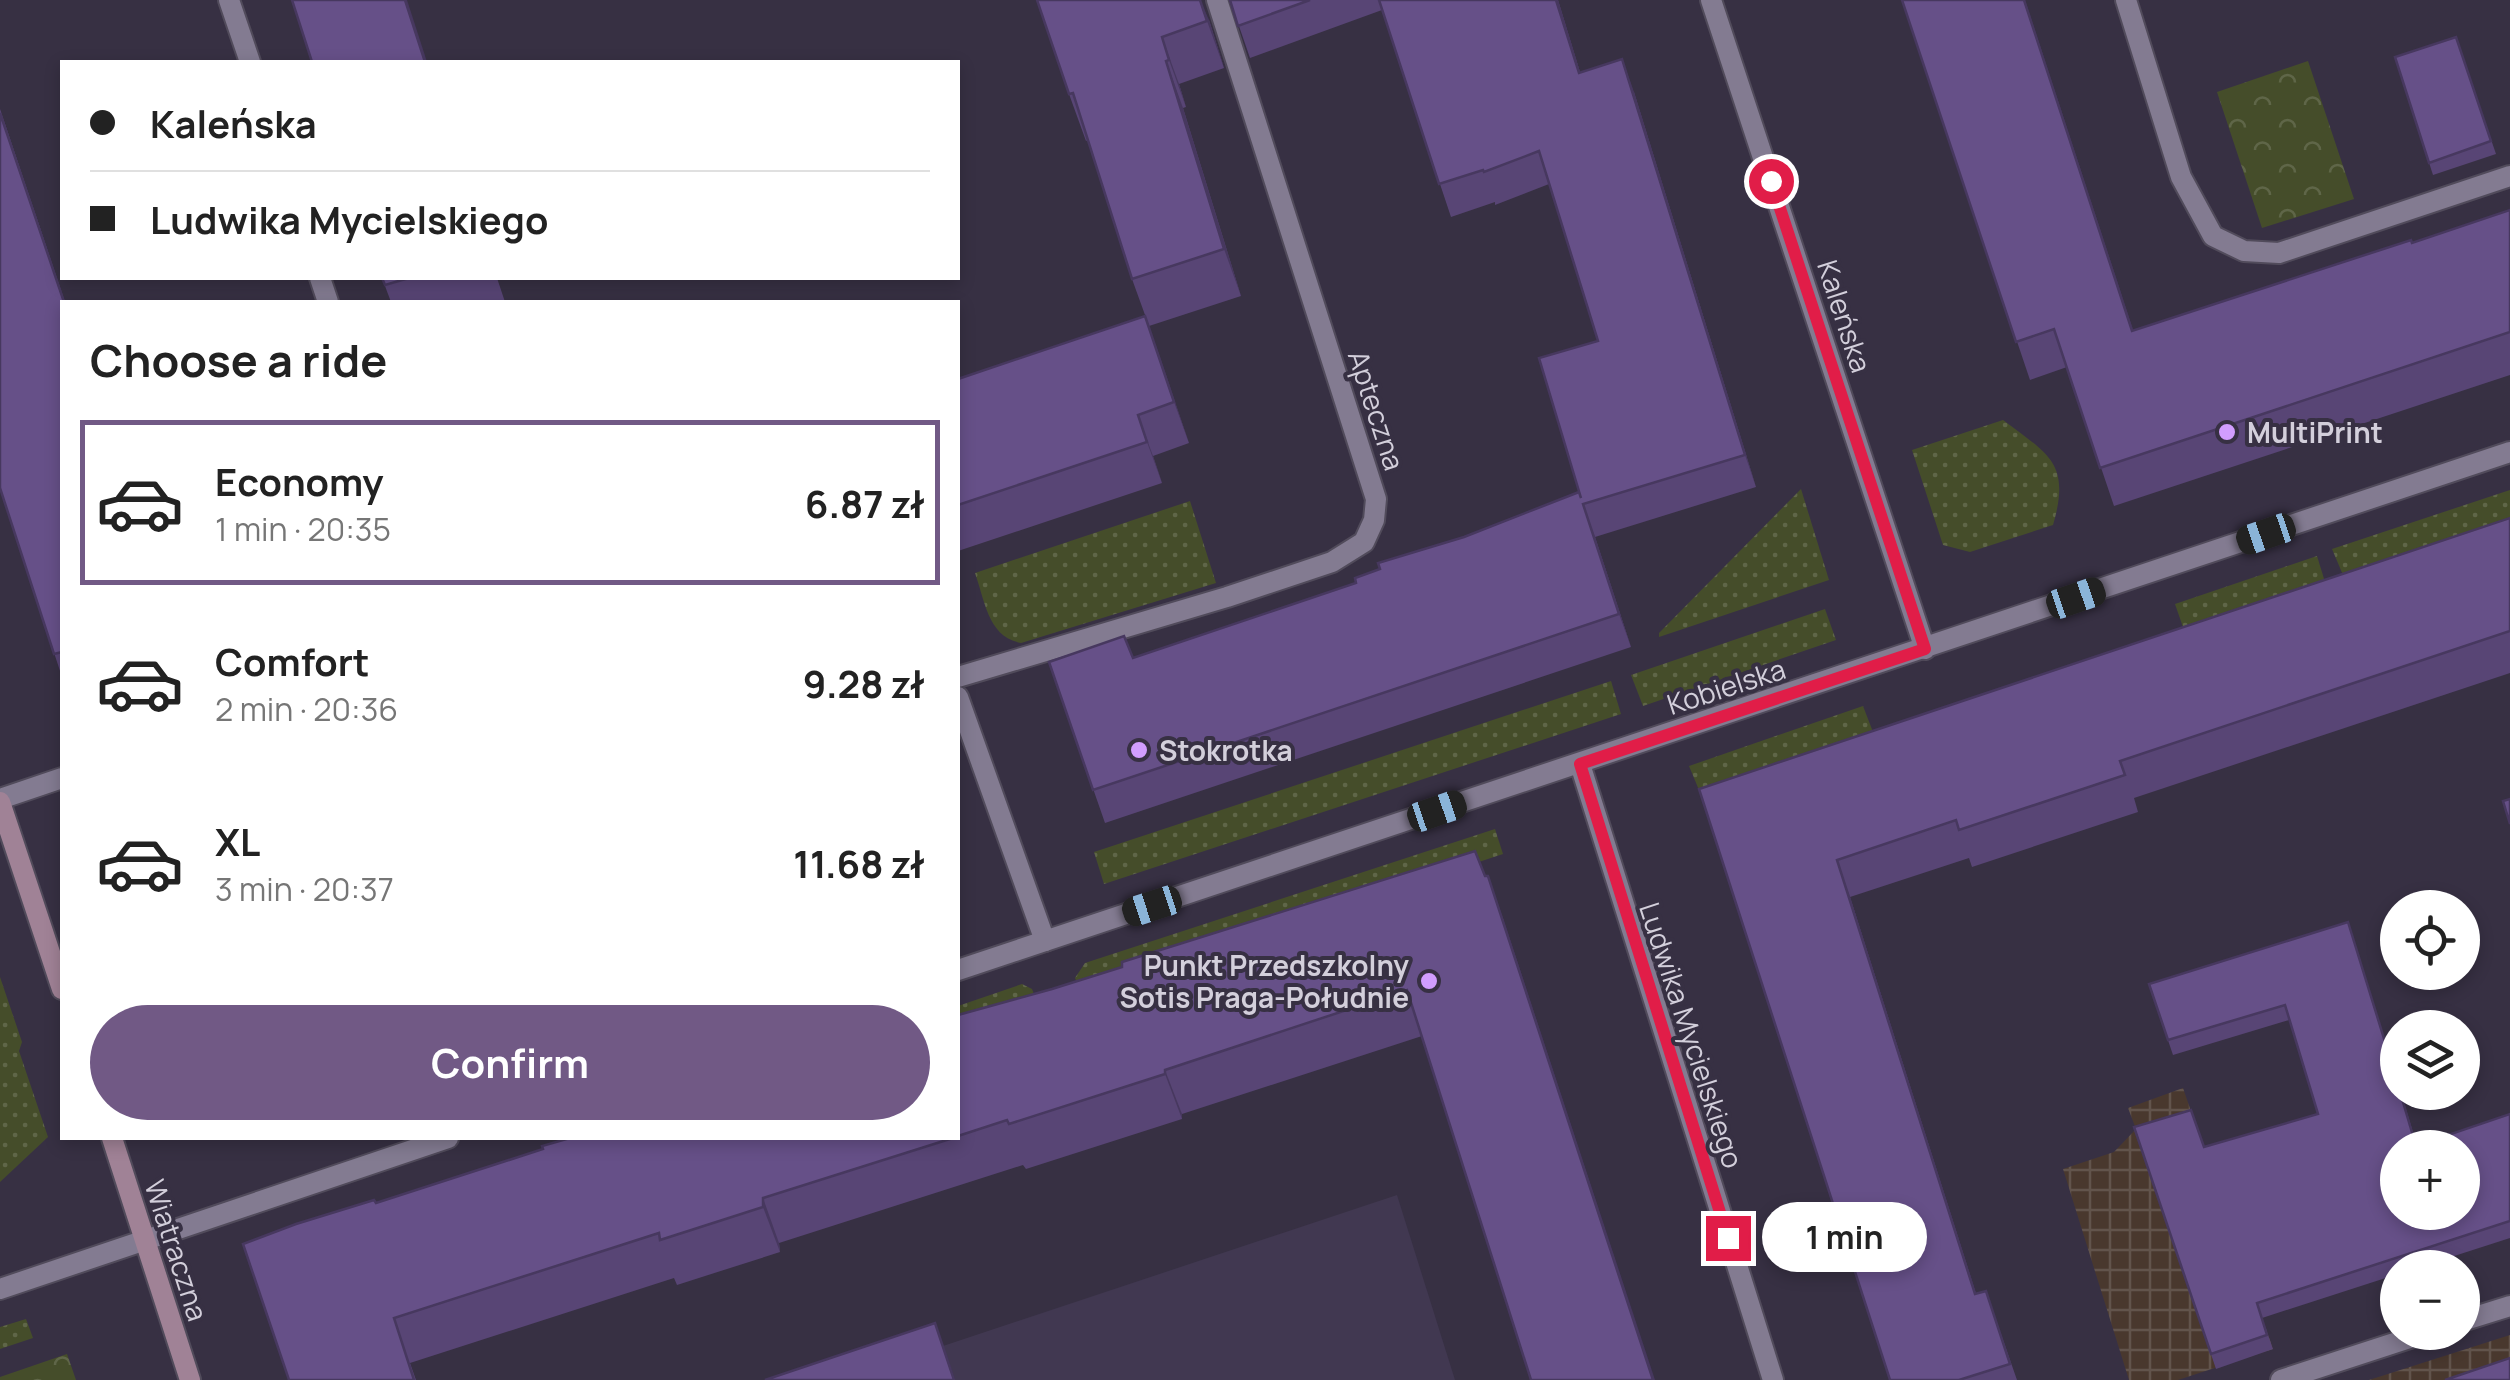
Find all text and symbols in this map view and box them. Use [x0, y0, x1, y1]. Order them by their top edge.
text: Kaleńska [150, 97, 317, 149]
route start [1749, 159, 1794, 204]
text: Ludwika Mycielskiego [150, 193, 549, 245]
street label: Kaleńska [1809, 255, 1881, 377]
text: Choose a ride [90, 329, 387, 391]
street label: Apteczna [1340, 345, 1414, 475]
place label: MultiPrint [2247, 413, 2383, 451]
marker: MultiPrint [2216, 421, 2238, 443]
text: Economy [215, 455, 384, 507]
icon: car [95, 458, 185, 548]
text: 6.87 zł [805, 477, 925, 529]
text: 1 min · 20:35 [215, 507, 391, 551]
car [2233, 510, 2299, 558]
car [2043, 574, 2109, 622]
text: Comfort [215, 635, 369, 687]
icon: car [95, 638, 185, 728]
street label: Kobielska [1662, 649, 1790, 723]
text: 9.28 zł [803, 657, 925, 709]
text: 2 min · 20:36 [215, 687, 398, 731]
place label: Stokrotka [1159, 731, 1293, 769]
marker: Stokrotka [1128, 739, 1150, 761]
car [1404, 787, 1470, 835]
text: XL [215, 815, 260, 867]
icon: car [95, 818, 185, 908]
text: 11.68 zł [793, 837, 925, 889]
text: 3 min · 20:37 [215, 867, 394, 911]
car [1119, 882, 1185, 930]
map controls [2380, 890, 2480, 1350]
button: locate [2380, 890, 2480, 990]
street label: Ludwika Mycielskiego [1631, 897, 1753, 1173]
place label: Punkt Przedszkolny Sotis Praga-Południe [1119, 946, 1409, 1016]
marker: Punkt Przedszkolny Sotis Praga-Południe [1418, 970, 1440, 992]
button: Confirm [90, 1005, 930, 1120]
button: layers [2380, 1010, 2480, 1110]
button: + [2380, 1130, 2480, 1230]
street label: Wiatraczna [136, 1174, 218, 1326]
callout: 1 min [1763, 1203, 1928, 1273]
text: 1 min [1805, 1215, 1884, 1259]
route end [1706, 1216, 1751, 1261]
button: − [2380, 1250, 2480, 1350]

